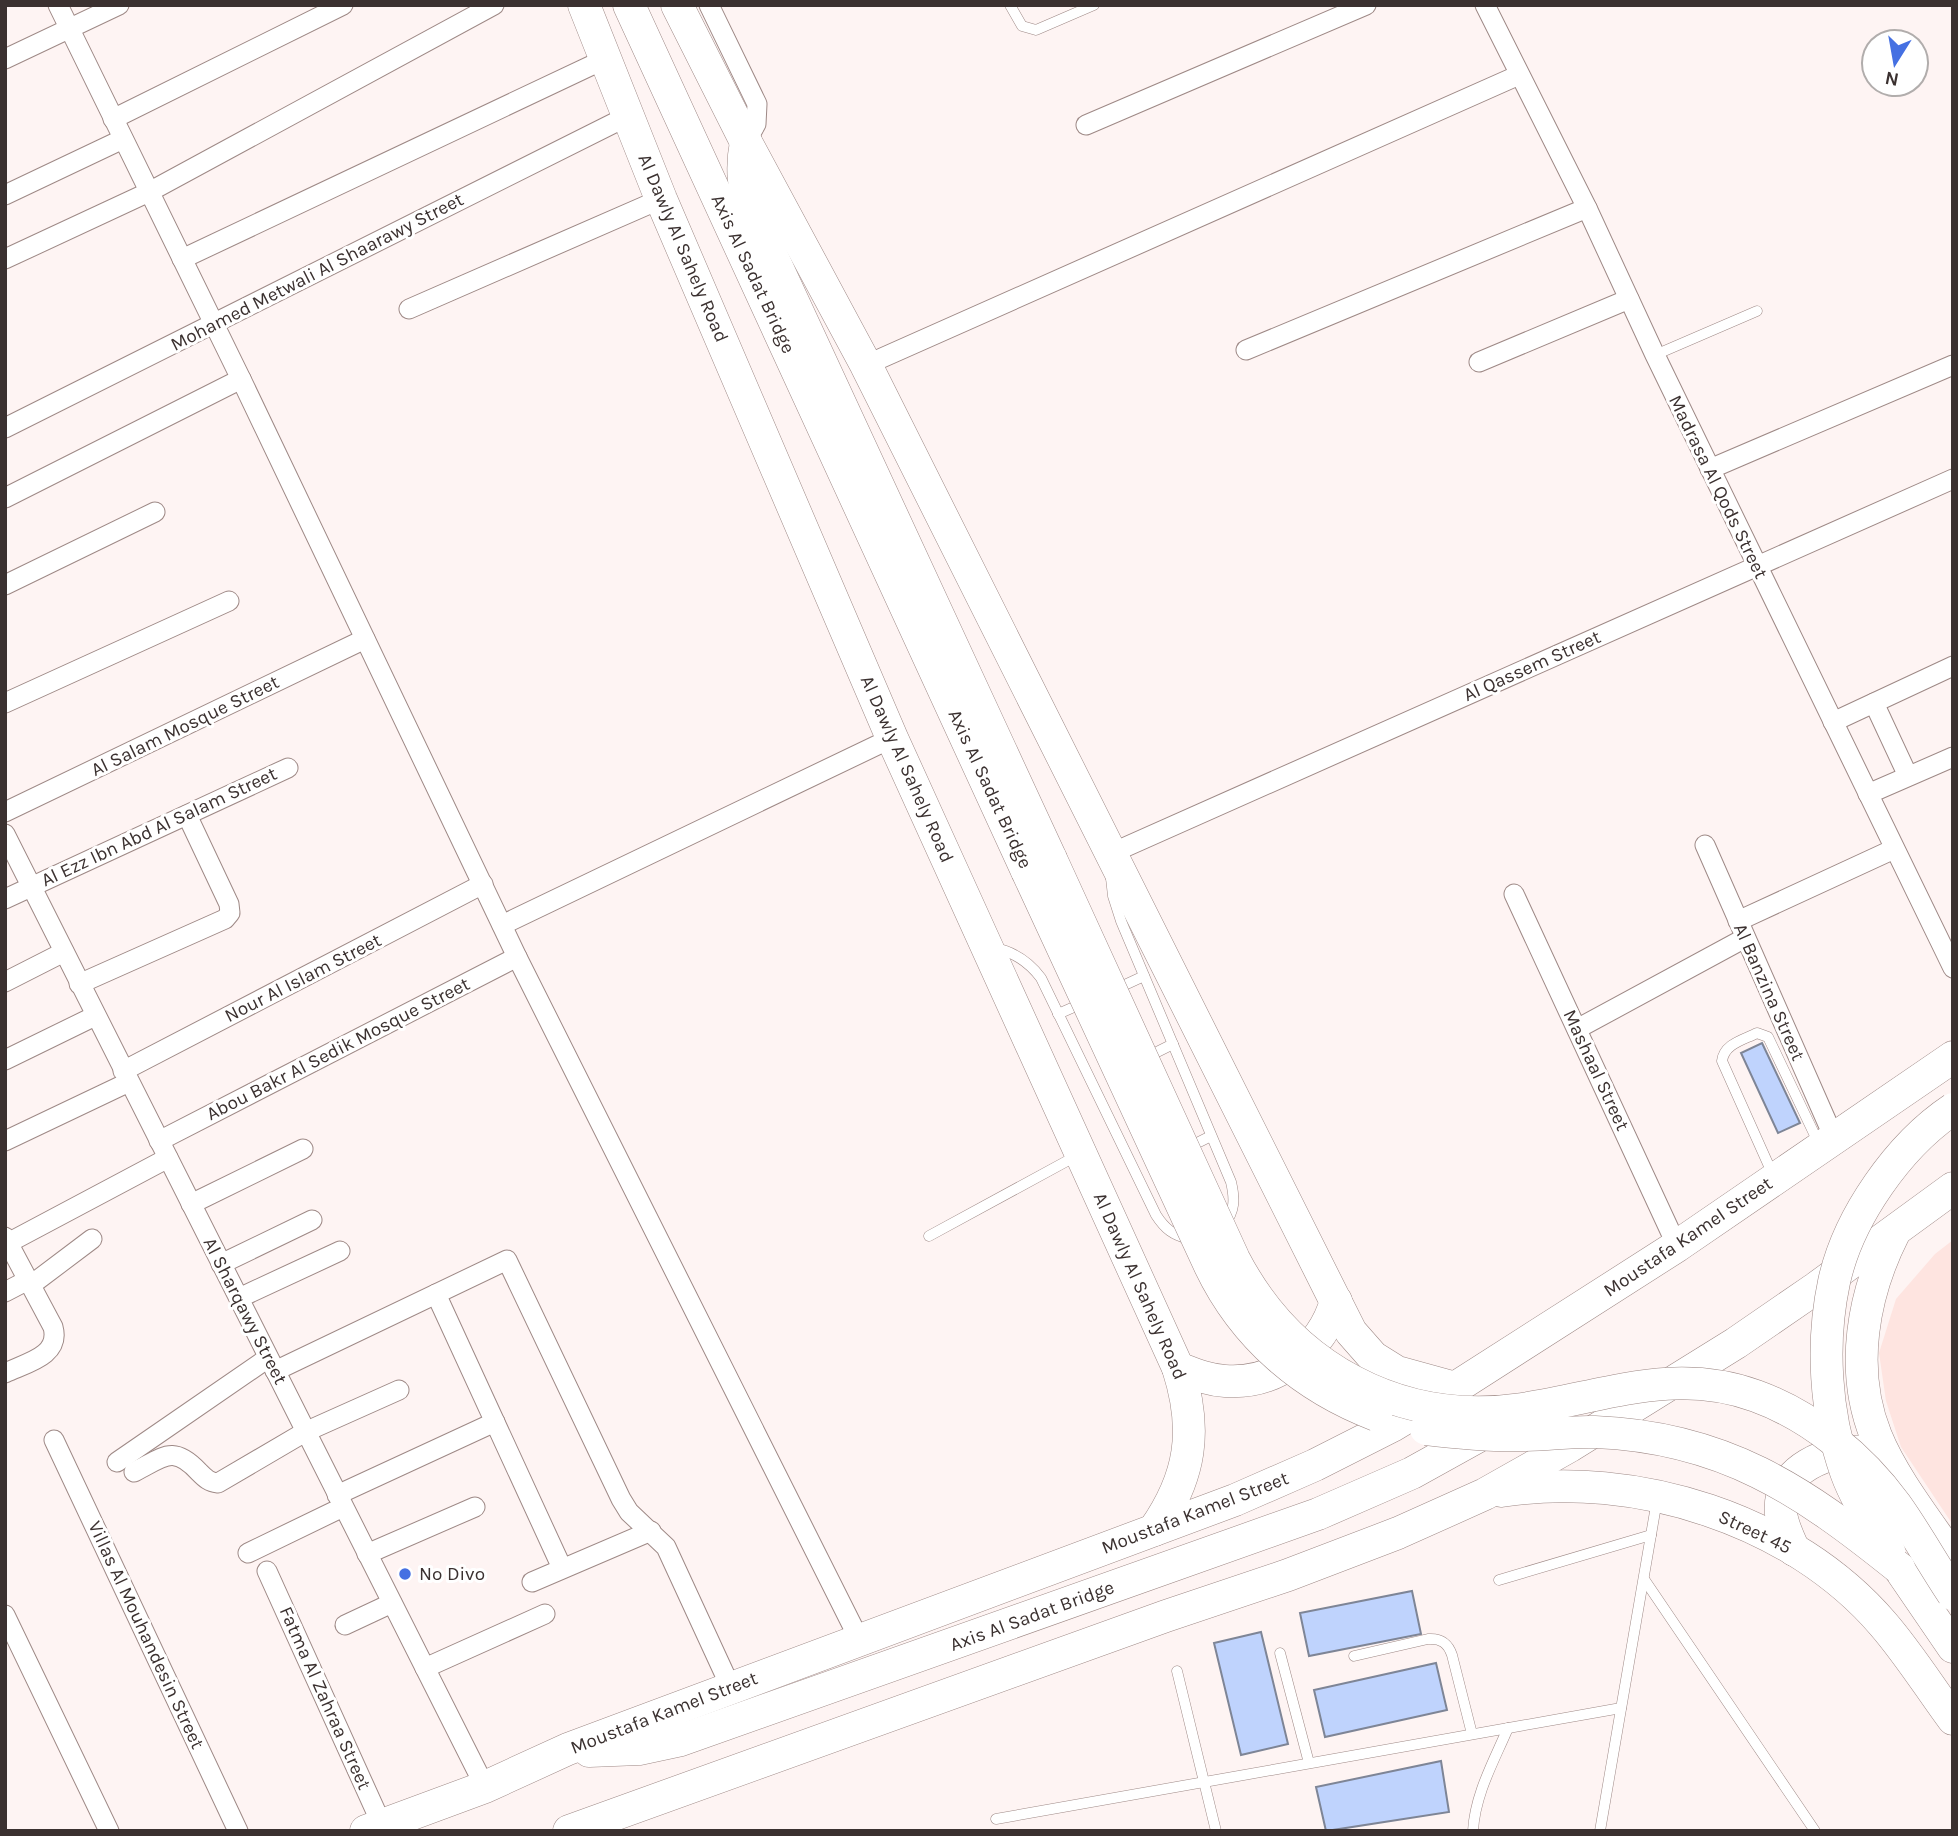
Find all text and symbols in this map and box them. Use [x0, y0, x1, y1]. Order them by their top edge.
north arrow [1860, 28, 1930, 98]
text: N [1883, 67, 1901, 91]
street label: Al Dawly Al Sahely Road [633, 150, 733, 346]
street label: Mohamed Metwali Al Shaarawy Street [167, 188, 467, 356]
street label: Axis Al Sadat Bridge [706, 191, 800, 357]
street label: Madrasa Al Qods Street [1664, 392, 1772, 582]
street label: Al Qassem Street [1460, 626, 1604, 706]
street label: Al Salam Mosque Street [87, 671, 283, 781]
street label: Al Dawly Al Sahely Road [856, 672, 958, 866]
street label: Axis Al Sadat Bridge [943, 706, 1037, 872]
street label: Al Ezz Ibn Abd Al Salam Street [38, 763, 280, 891]
street label: Al Banzina Street [1729, 920, 1809, 1064]
street label: Nour Al Islam Street [221, 929, 385, 1027]
street label: Abou Bakr Al Sedik Mosque Street [203, 973, 473, 1125]
street label: Mashaal Street [1558, 1006, 1634, 1134]
street label: Moustafa Kamel Street [1600, 1172, 1776, 1302]
street label: Al Dawly Al Sahely Road [1089, 1189, 1191, 1383]
street label: Al Sharqawy Street [198, 1234, 292, 1388]
street label: Moustafa Kamel Street [1098, 1467, 1292, 1559]
street label: Street 45 [1715, 1506, 1795, 1558]
street label: Villas Al Mouhandesin Street [83, 1518, 209, 1752]
place label: No Divo [419, 1563, 485, 1585]
marker: No Divo [397, 1566, 413, 1582]
street label: Axis Al Sadat Bridge [947, 1576, 1117, 1656]
street label: Fatma Al Zahraa Street [275, 1603, 375, 1793]
street label: Moustafa Kamel Street [567, 1667, 761, 1759]

